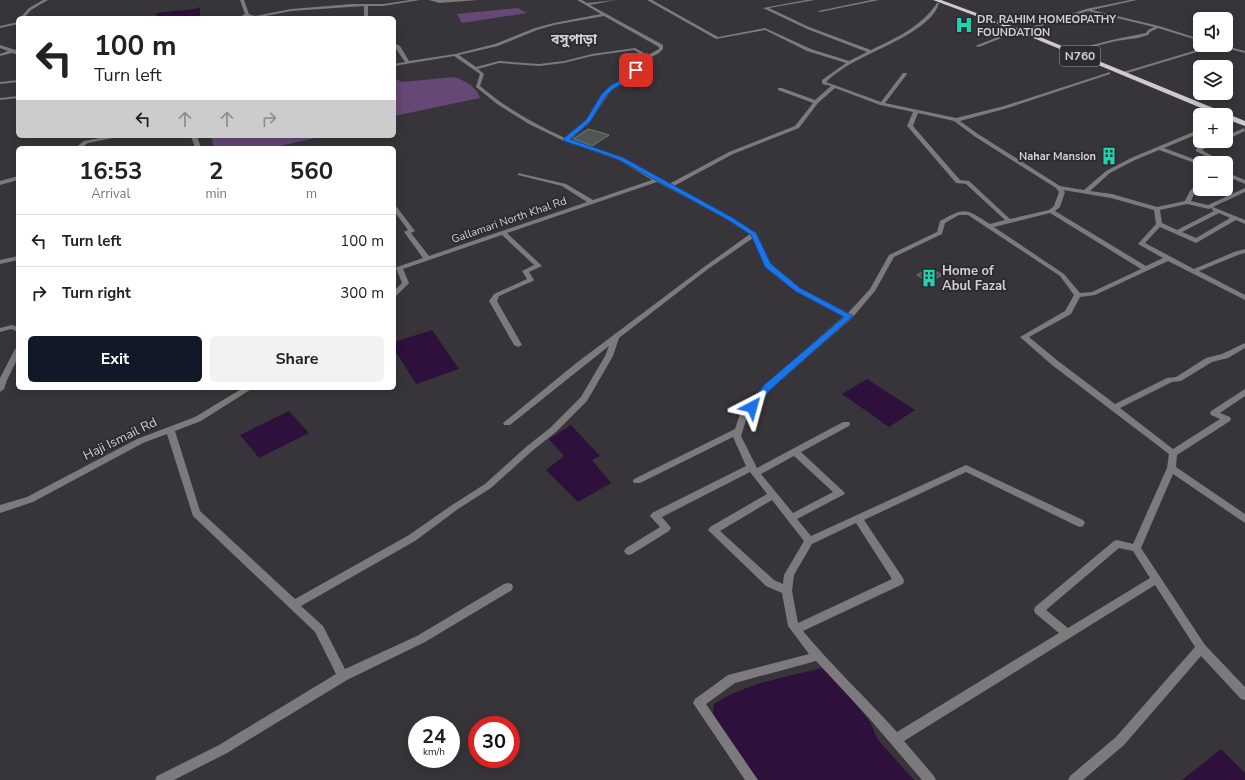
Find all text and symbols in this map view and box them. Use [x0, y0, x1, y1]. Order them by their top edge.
place label: DR. RAHIM HOMEOPATHY FOUNDATION [977, 12, 1117, 40]
map controls [1193, 12, 1233, 196]
button: sound [1193, 12, 1233, 52]
hospital icon: DR. RAHIM HOMEOPATHY FOUNDATION [954, 15, 974, 35]
text: 100 m [94, 27, 177, 65]
district label: বসুপাড়া [550, 30, 598, 49]
icon: left [28, 32, 80, 84]
road number: N760 [1060, 46, 1100, 66]
pin [619, 53, 653, 87]
icon: arrive [625, 59, 647, 81]
button: layers [1193, 60, 1233, 100]
text: Turn left [94, 63, 162, 87]
icon: left [132, 108, 154, 130]
icon: ahead [174, 108, 196, 130]
icon: ahead [216, 108, 238, 130]
icon: right [258, 108, 280, 130]
button: + [1193, 108, 1233, 148]
building icon: Nahar Mansion [1099, 146, 1119, 166]
place label: Nahar Mansion [1019, 149, 1096, 164]
text: 16:53 [79, 155, 142, 187]
text: 2 [209, 155, 223, 187]
text: 560 [290, 155, 333, 187]
button: − [1193, 156, 1233, 196]
text: Arrival [91, 185, 130, 203]
text: min [205, 185, 227, 203]
text: m [306, 185, 317, 203]
street label: Gallamari North Khal Rd [449, 193, 569, 247]
icon: left [28, 230, 50, 252]
text: Turn left [62, 231, 121, 251]
text: 100 m [340, 231, 384, 251]
place label: Home of Abul Fazal [942, 262, 1007, 295]
building icon: Home of Abul Fazal [919, 268, 939, 288]
icon: right [28, 282, 50, 304]
text: Turn right [62, 283, 131, 303]
text: 300 m [340, 283, 384, 303]
button: Exit [28, 336, 202, 382]
button: Share [210, 336, 384, 382]
position arrow [731, 386, 773, 428]
street label: Haji Ismail Rd [80, 413, 160, 465]
speed limit sign: 30 [468, 716, 520, 768]
text: 24 [422, 723, 446, 750]
text: km/h [423, 745, 445, 759]

